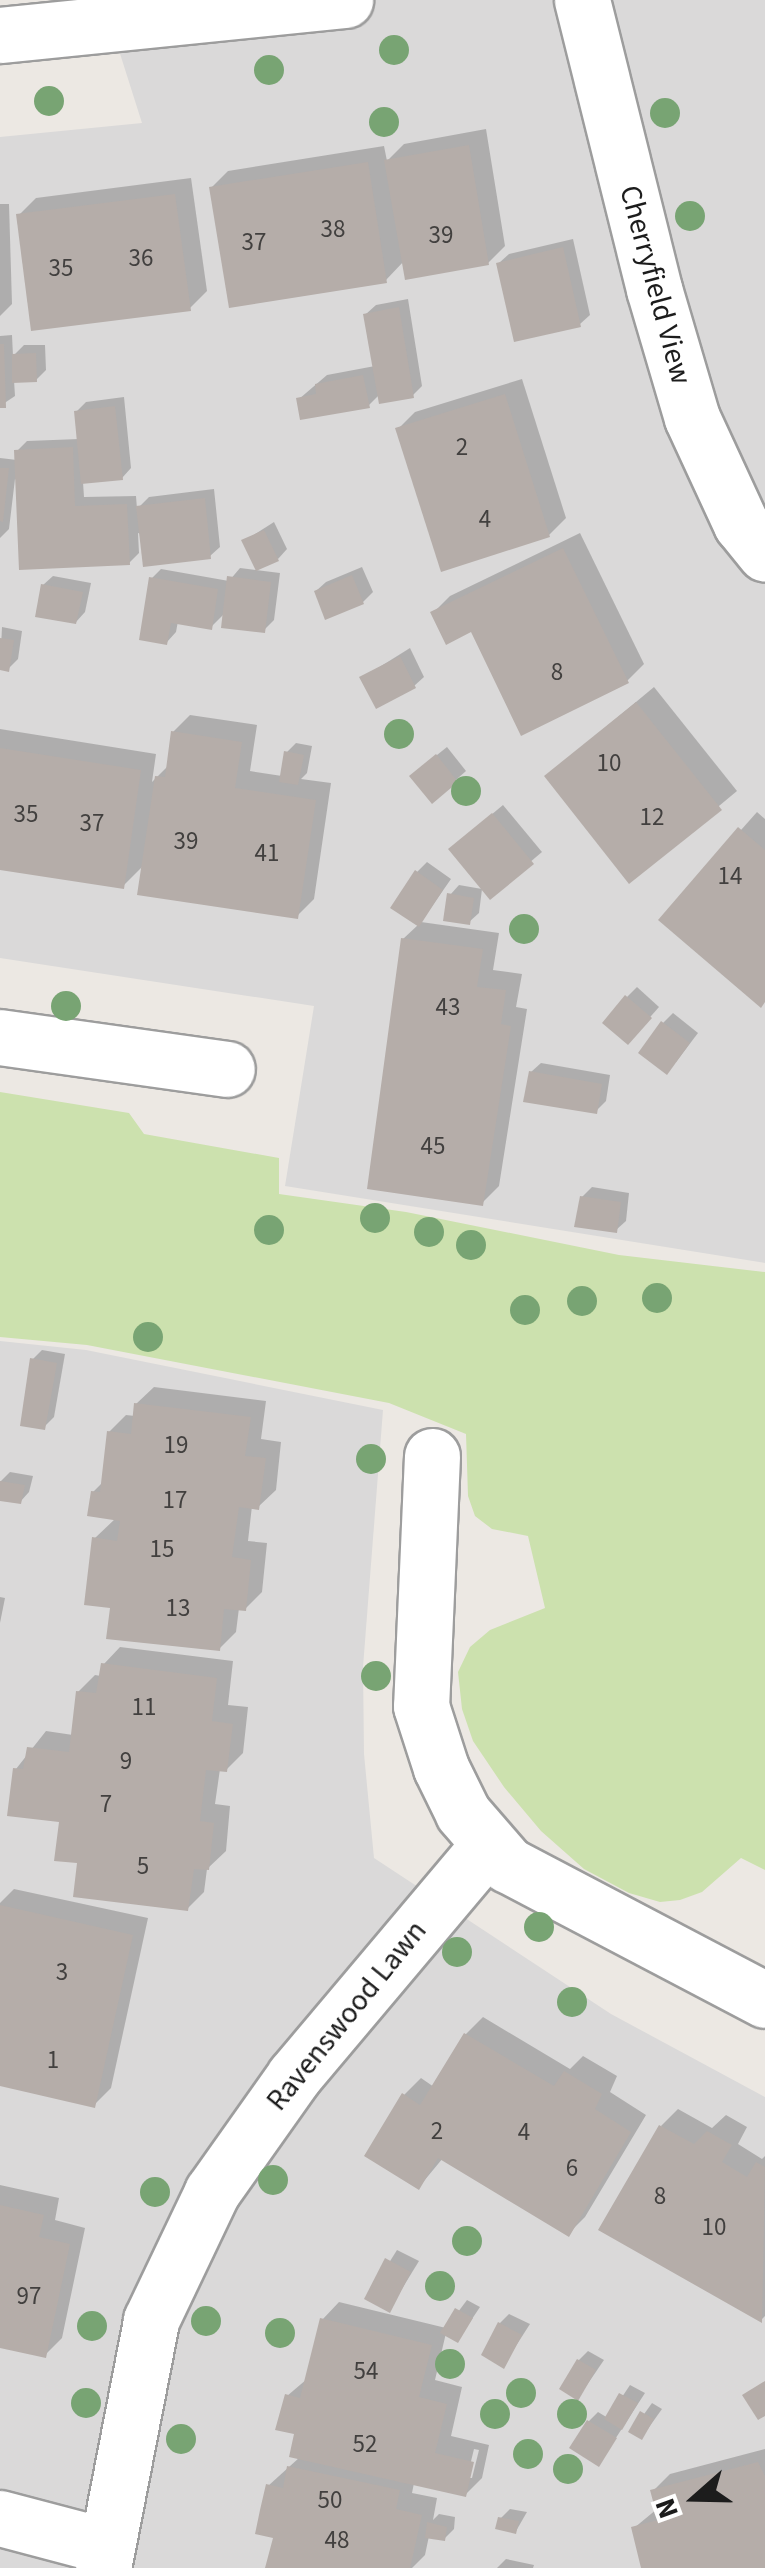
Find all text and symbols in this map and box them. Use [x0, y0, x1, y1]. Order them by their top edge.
street label: Cherryfield View [611, 181, 699, 389]
house number: 38 [321, 214, 345, 244]
house number: 39 [429, 220, 453, 250]
house number: 37 [242, 227, 266, 257]
house number: 36 [129, 243, 153, 273]
house number: 35 [49, 253, 73, 283]
house number: 2 [456, 432, 468, 462]
house number: 4 [479, 504, 491, 534]
house number: 8 [551, 657, 563, 687]
house number: 10 [597, 748, 621, 778]
house number: 35 [14, 799, 38, 829]
house number: 12 [640, 802, 664, 832]
house number: 37 [80, 808, 104, 838]
house number: 39 [174, 826, 198, 856]
house number: 41 [255, 838, 279, 868]
house number: 14 [718, 861, 742, 891]
house number: 43 [436, 992, 460, 1022]
house number: 45 [421, 1131, 445, 1161]
house number: 19 [164, 1430, 188, 1460]
house number: 17 [163, 1485, 187, 1515]
house number: 15 [150, 1534, 174, 1564]
house number: 13 [166, 1593, 190, 1623]
house number: 11 [132, 1692, 156, 1722]
house number: 9 [120, 1746, 132, 1776]
house number: 7 [100, 1789, 112, 1819]
house number: 5 [137, 1851, 149, 1881]
street label: Ravenswood Lawn [259, 1914, 435, 2118]
house number: 3 [56, 1957, 68, 1987]
house number: 1 [47, 2045, 59, 2075]
house number: 2 [431, 2116, 443, 2146]
house number: 4 [518, 2117, 530, 2147]
house number: 6 [566, 2153, 578, 2183]
house number: 8 [654, 2181, 666, 2211]
house number: 10 [702, 2212, 726, 2242]
house number: 97 [17, 2281, 41, 2311]
house number: 54 [354, 2356, 378, 2386]
house number: 52 [353, 2429, 377, 2459]
north arrow [645, 2448, 745, 2548]
house number: 50 [318, 2485, 342, 2515]
text: N [645, 2493, 689, 2524]
house number: 48 [325, 2525, 349, 2555]

